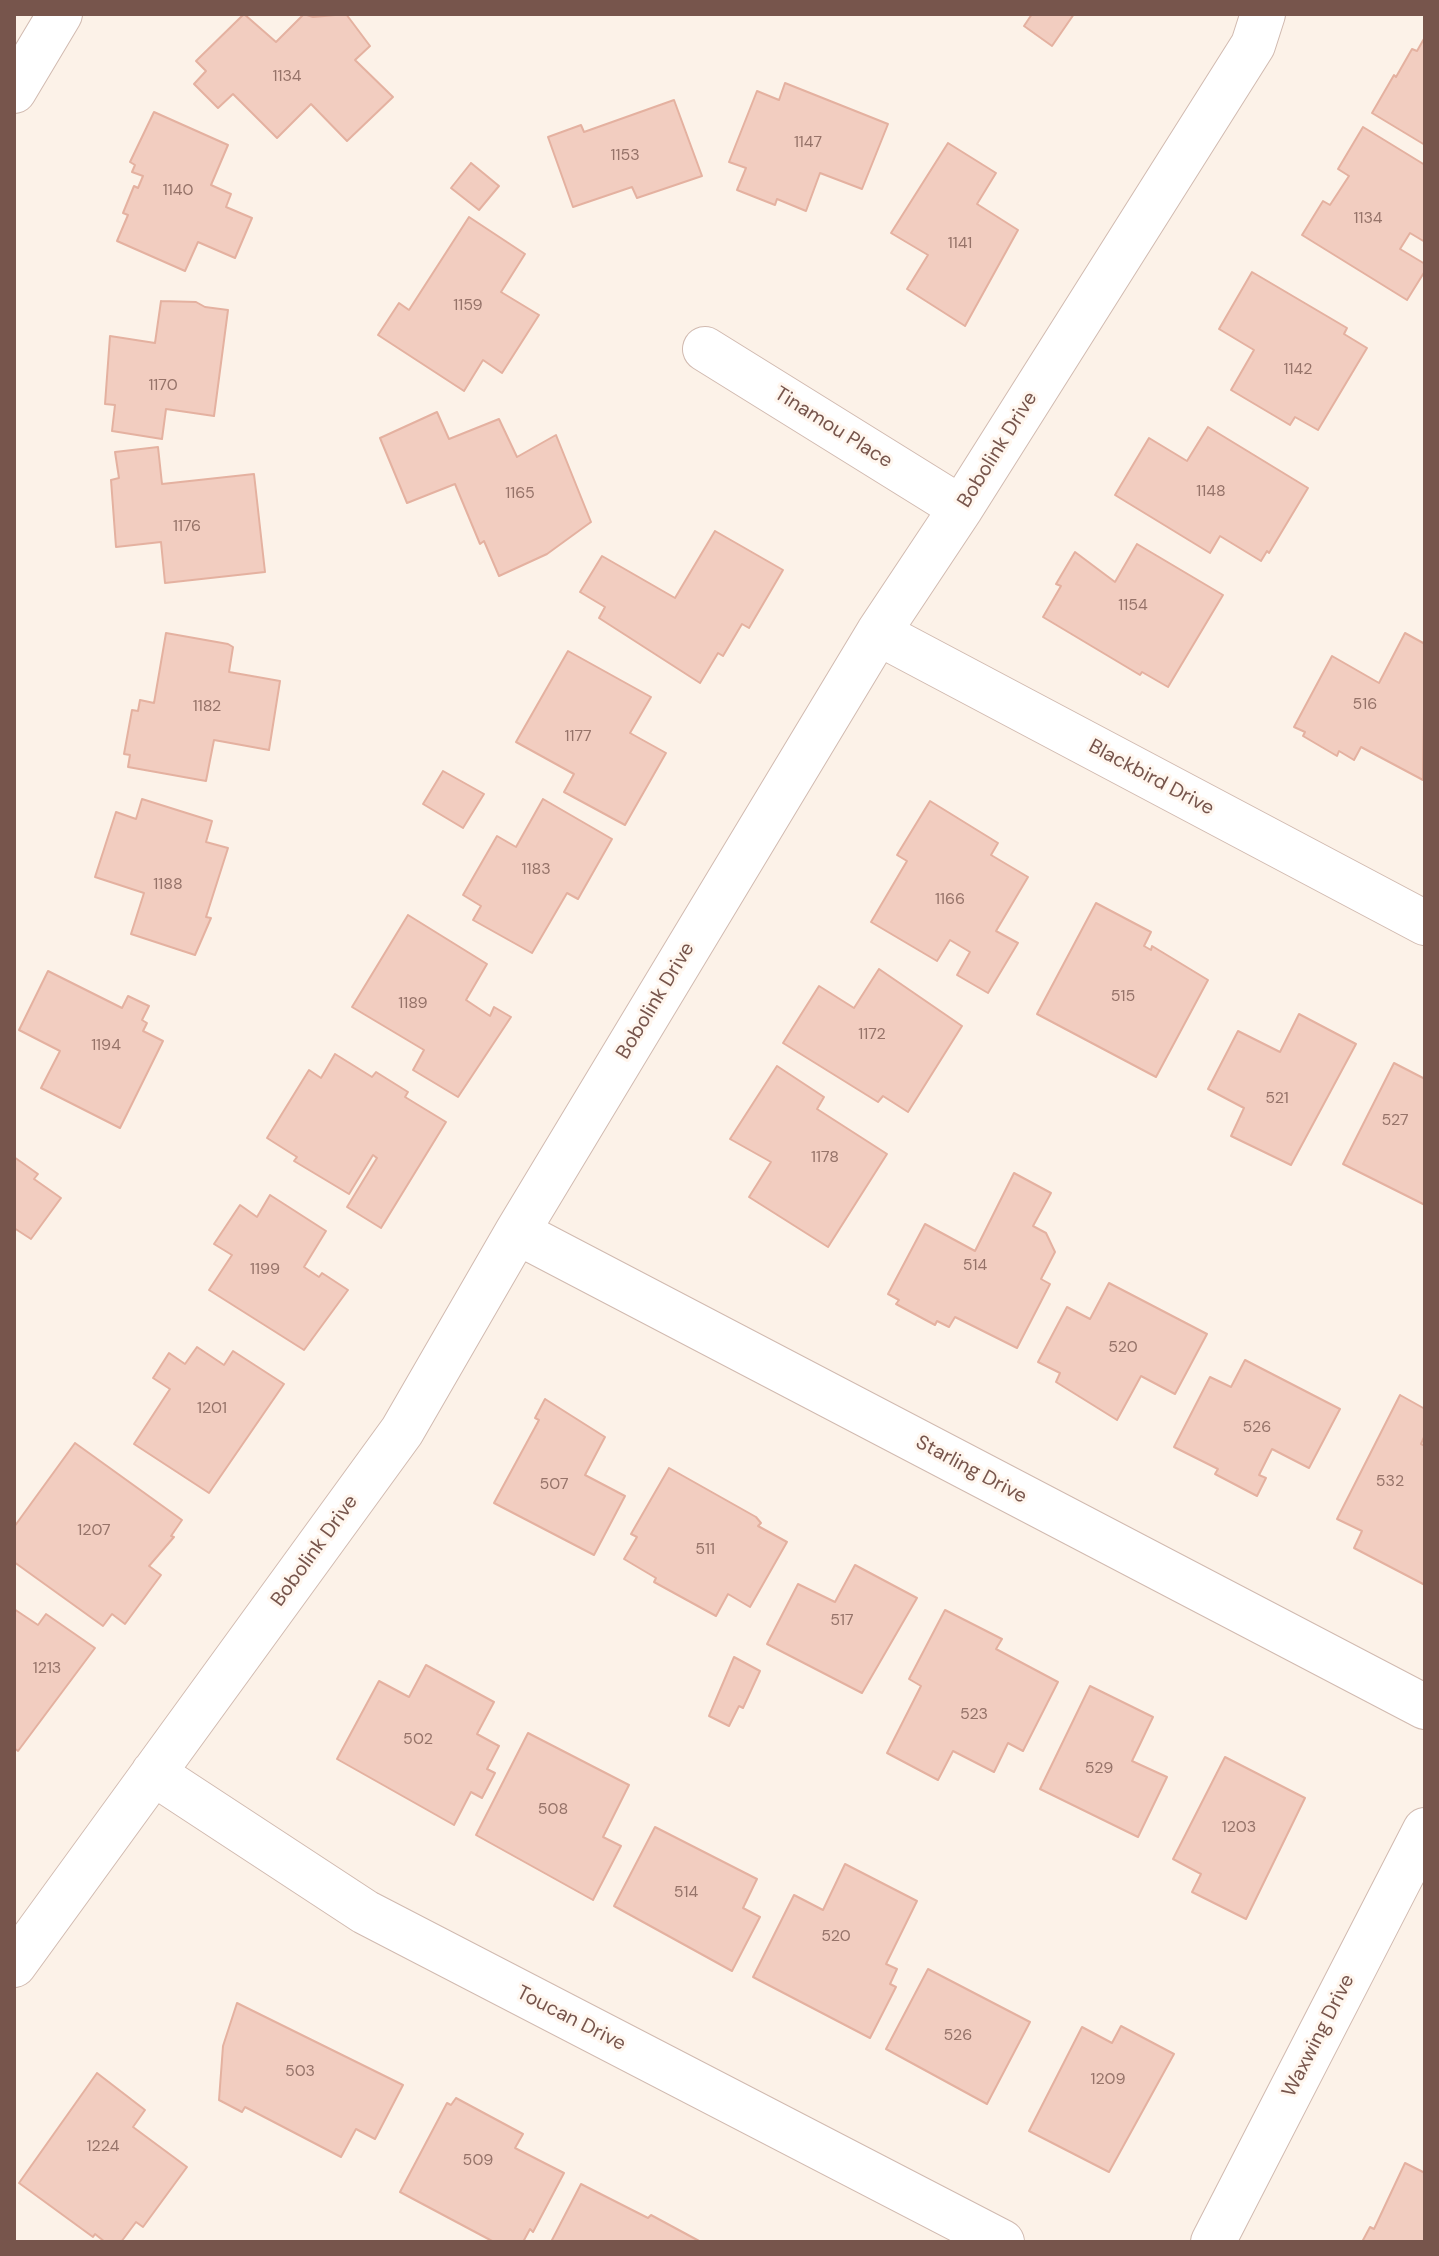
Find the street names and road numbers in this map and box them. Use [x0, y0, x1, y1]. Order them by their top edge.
street label: Tinamou Place [770, 382, 896, 474]
street label: Bobolink Drive [953, 388, 1043, 512]
street label: Blackbird Drive [1084, 735, 1218, 821]
street label: Bobolink Drive [612, 938, 700, 1064]
street label: Starling Drive [911, 1431, 1031, 1509]
street label: Bobolink Drive [267, 1491, 363, 1611]
street label: Waxwing Drive [1278, 1971, 1360, 2101]
street label: Toucan Drive [512, 1981, 630, 2057]

